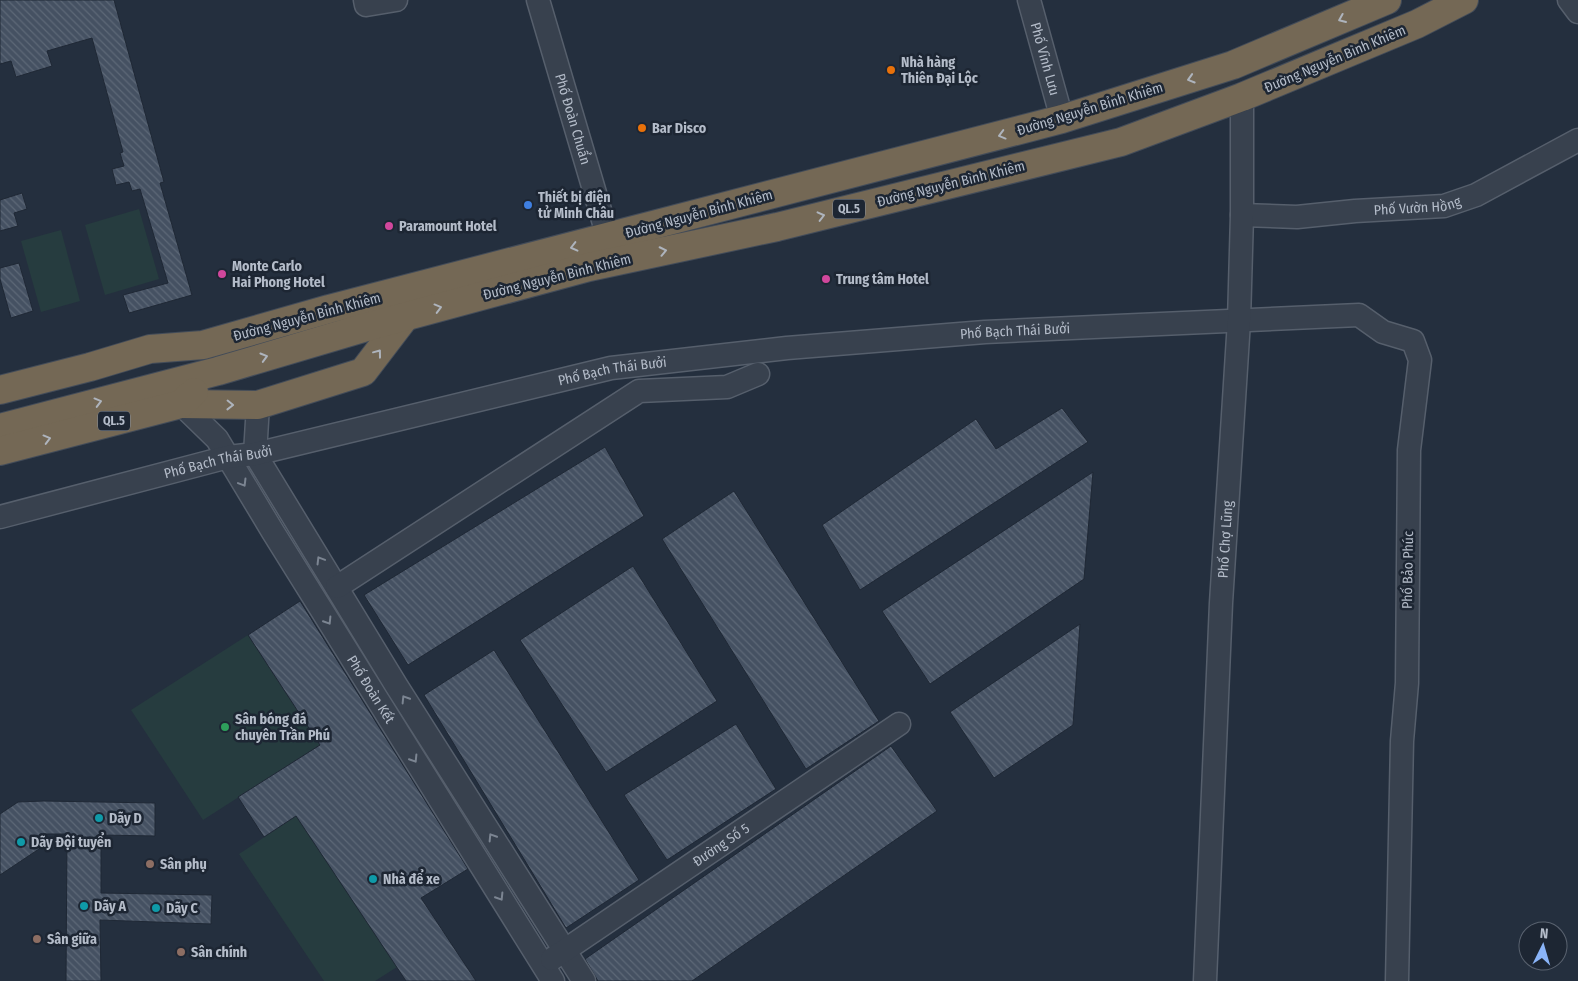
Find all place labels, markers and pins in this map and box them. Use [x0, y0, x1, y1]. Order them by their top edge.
place label: Nhà hàng Thiên Đại Lộc [901, 54, 979, 87]
marker: Nhà hàng Thiên Đại Lộc [885, 64, 897, 76]
place label: Bar Disco [652, 120, 707, 137]
marker: Bar Disco [636, 122, 648, 134]
place label: Thiết bị điện tử Minh Châu [538, 188, 614, 222]
marker: Thiết bị điện tử Minh Châu [522, 199, 534, 211]
place label: Paramount Hotel [399, 218, 497, 235]
marker: Paramount Hotel [383, 220, 395, 232]
place label: Monte Carlo Hai Phong Hotel [232, 258, 325, 291]
marker: Monte Carlo Hai Phong Hotel [216, 268, 228, 280]
place label: Trung tâm Hotel [836, 271, 929, 288]
marker: Trung tâm Hotel [820, 273, 832, 285]
place label: Sân bóng đá chuyên Trần Phú [235, 711, 330, 744]
marker: Sân bóng đá chuyên Trần Phú [219, 721, 231, 733]
place label: Dãy D [109, 810, 142, 827]
marker: Dãy D [93, 812, 105, 824]
place label: Dãy Đội tuyển [31, 832, 111, 851]
marker: Dãy Đội tuyển [15, 836, 27, 848]
place label: Sân phụ [160, 856, 207, 873]
marker: Sân phụ [144, 858, 156, 870]
place label: Nhà để xe [383, 869, 440, 888]
marker: Nhà để xe [367, 873, 379, 885]
place label: Dãy A [94, 898, 127, 915]
marker: Dãy A [78, 900, 90, 912]
place label: Dãy C [166, 900, 199, 917]
marker: Dãy C [150, 902, 162, 914]
place label: Sân giữa [47, 931, 97, 948]
marker: Sân giữa [31, 933, 43, 945]
place label: Sân chính [191, 944, 247, 961]
marker: Sân chính [175, 946, 187, 958]

